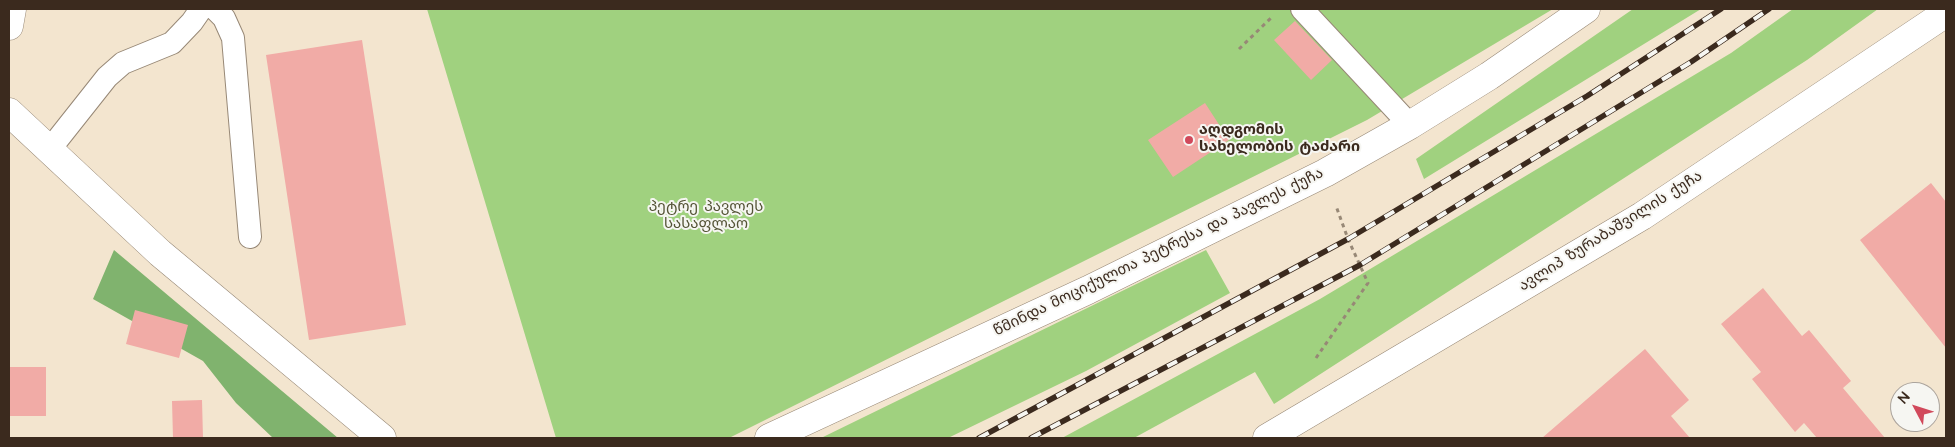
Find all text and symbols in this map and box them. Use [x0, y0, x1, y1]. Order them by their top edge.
place label: აღდგომის სახელობის ტაძარი [1199, 122, 1360, 157]
marker: აღდგომის სახელობის ტაძარი [1183, 134, 1195, 146]
street label: წმინდა მოციქულთა პეტრესა და პავლეს ქუჩა [991, 165, 1327, 341]
street label: ავლიპ ზურაბაშვილის ქუჩა [1516, 168, 1706, 296]
park label: პეტრე პავლეს სასაფლაო [649, 199, 763, 234]
north arrow [1890, 382, 1940, 432]
text: N [1894, 388, 1915, 408]

